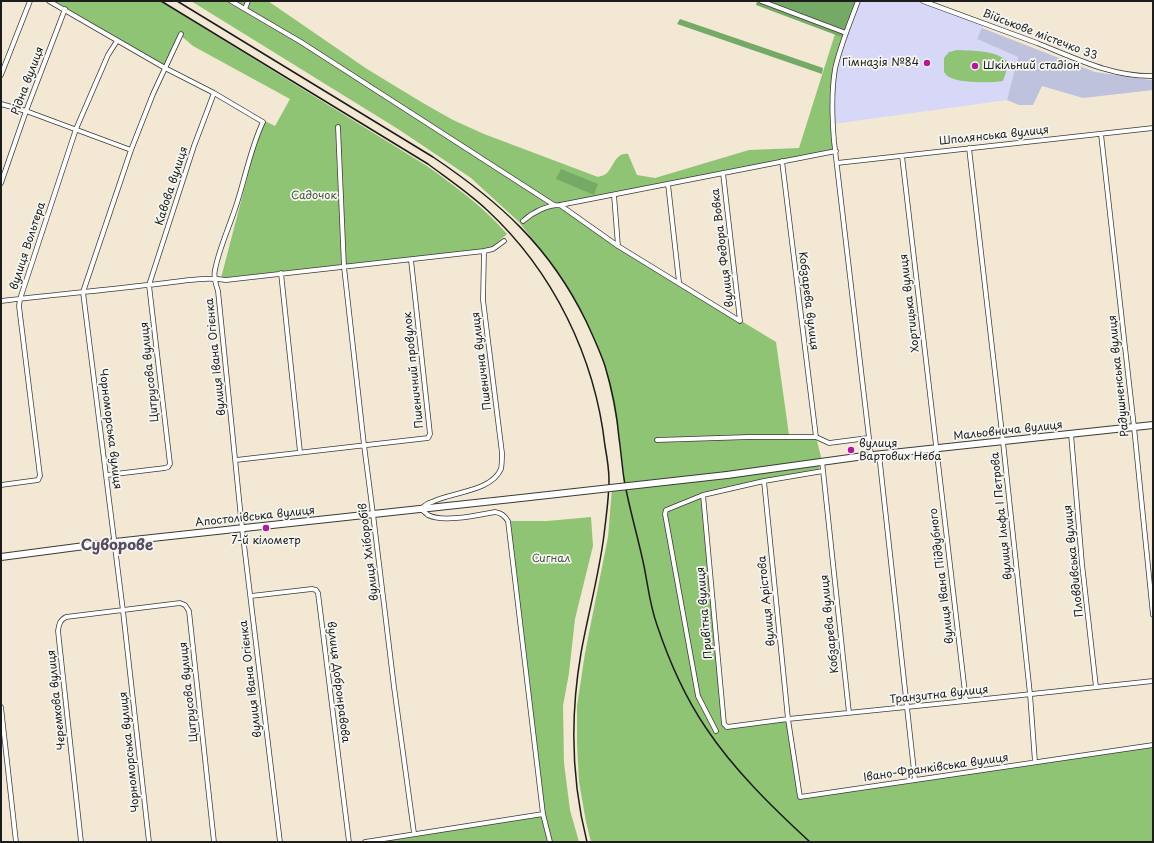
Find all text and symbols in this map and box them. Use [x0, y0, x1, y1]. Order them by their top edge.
street label: Військове містечко 33 [981, 7, 1099, 63]
street label: Рідна вулиця [9, 45, 47, 117]
place label: Гімназія №84 [842, 56, 919, 70]
marker: Гімназія №84 [922, 58, 932, 68]
place label: Шкільний стадіон [983, 59, 1080, 73]
marker: Шкільний стадіон [970, 61, 980, 71]
street label: Шполянська вулиця [938, 124, 1050, 148]
street label: Кавова вулиця [153, 145, 191, 227]
street label: вулиця Федора Вовка [709, 188, 737, 308]
park label: Садочок [291, 189, 337, 203]
street label: вулиця Вольтера [8, 200, 48, 292]
street label: Кобзарева вулиця [795, 251, 821, 351]
street label: Хортицька вулиця [897, 253, 923, 353]
street label: вулиця Івана Огієнка [203, 298, 229, 416]
street label: Пшеничний провулок [401, 311, 427, 429]
street label: Пшенична вулиця [469, 311, 495, 411]
street label: Радушненська вулиця [1106, 315, 1132, 437]
street label: Цитрусова вулиця [138, 321, 162, 423]
street label: Чорноморська вулиця [96, 368, 124, 490]
street label: Мальовнича вулиця [953, 419, 1063, 443]
place label: вулиця Вартових Неба [859, 437, 941, 463]
marker: вулиця Вартових Неба [846, 445, 856, 455]
street label: вулиця Ільфа І Петрова [989, 451, 1015, 581]
street label: вулиця Хліборобів [356, 502, 382, 602]
street label: Апостолівська вулиця [194, 504, 316, 530]
street label: Пловдивська вулиця [1062, 504, 1086, 618]
street label: вулиця Івана Піддубного [927, 507, 957, 645]
marker: 7-й кілометр [261, 523, 271, 533]
place label: 7-й кілометр [231, 534, 301, 548]
district label: Суворове [81, 537, 153, 555]
park label: Сигнал [532, 552, 570, 566]
street label: вулиця Арістова [756, 555, 778, 647]
street label: Привітна вулиця [694, 566, 716, 660]
street label: Кобзарева вулиця [818, 574, 842, 674]
street label: вулиця Івана Огієнка [237, 620, 265, 738]
street label: вулиця Добронравова [324, 620, 352, 744]
street label: Цитрусова вулиця [177, 641, 201, 743]
street label: Черемхова вулиця [45, 649, 69, 751]
street label: Транзитна вулиця [889, 683, 989, 707]
street label: Чорноморська вулиця [117, 691, 143, 813]
street label: Івано-Франківська вулиця [863, 751, 1009, 785]

